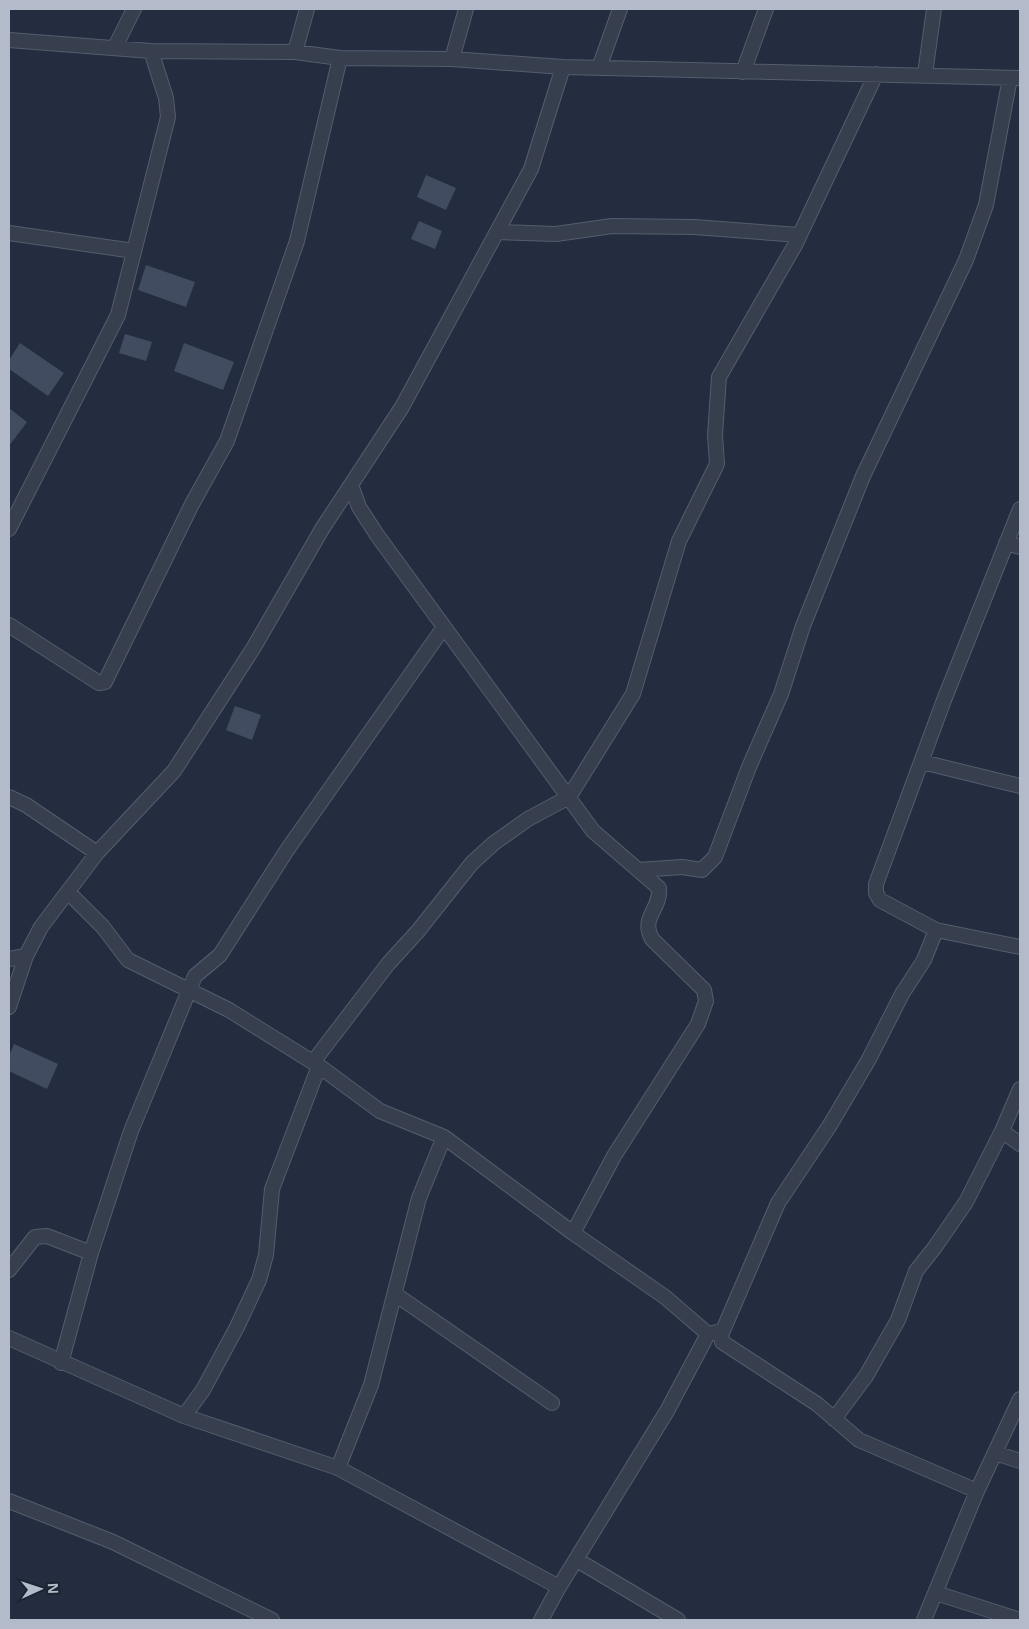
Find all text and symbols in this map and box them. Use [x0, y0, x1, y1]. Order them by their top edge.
north arrow [15, 1564, 65, 1614]
text: N [44, 1582, 63, 1594]

